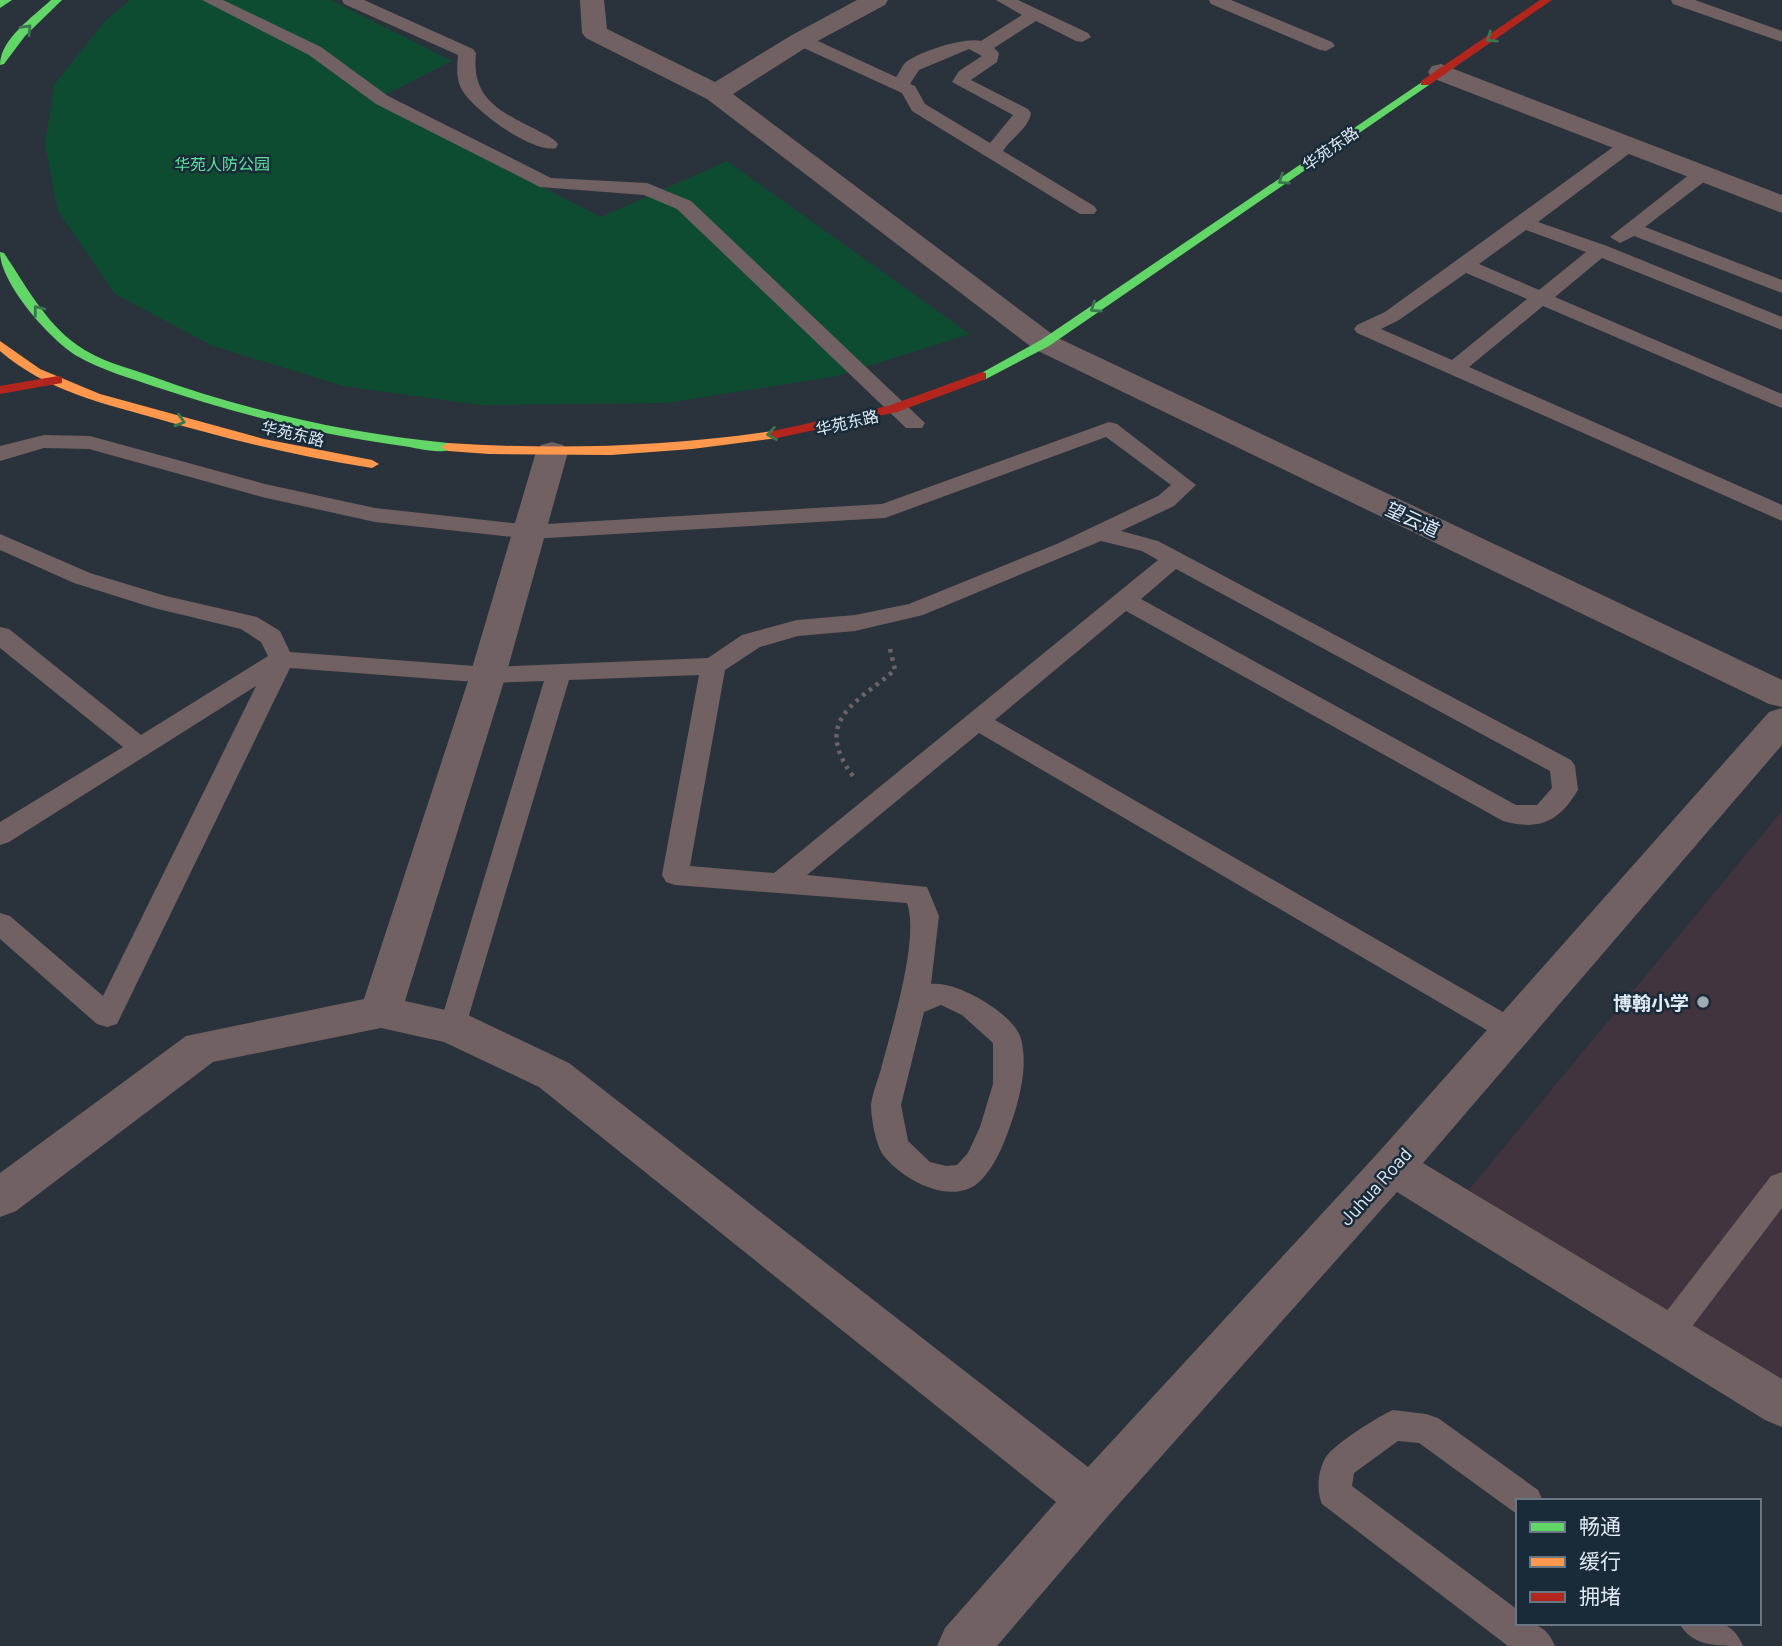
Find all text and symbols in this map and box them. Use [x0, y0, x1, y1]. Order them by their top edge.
one-way arrow [18, 25, 31, 38]
one-way arrow [1486, 30, 1499, 42]
street label: 华苑东路 [1298, 122, 1362, 174]
park label: 华苑人防公园 [174, 154, 270, 173]
one-way arrow [1277, 172, 1290, 185]
one-way arrow [1090, 300, 1103, 313]
one-way arrow [34, 306, 47, 318]
street label: 华苑东路 [814, 406, 880, 438]
one-way arrow [174, 413, 186, 428]
street label: 华苑东路 [260, 417, 326, 449]
one-way arrow [766, 425, 778, 440]
street label: 望云道 [1382, 497, 1444, 541]
place label: 博翰小学 [1613, 991, 1689, 1014]
marker: 博翰小学 [1695, 994, 1711, 1010]
street label: Juhua Road [1334, 1142, 1416, 1230]
legend [1516, 1499, 1761, 1625]
text: 畅通 [1579, 1513, 1621, 1538]
text: 缓行 [1579, 1548, 1621, 1573]
text: 拥堵 [1579, 1583, 1621, 1608]

